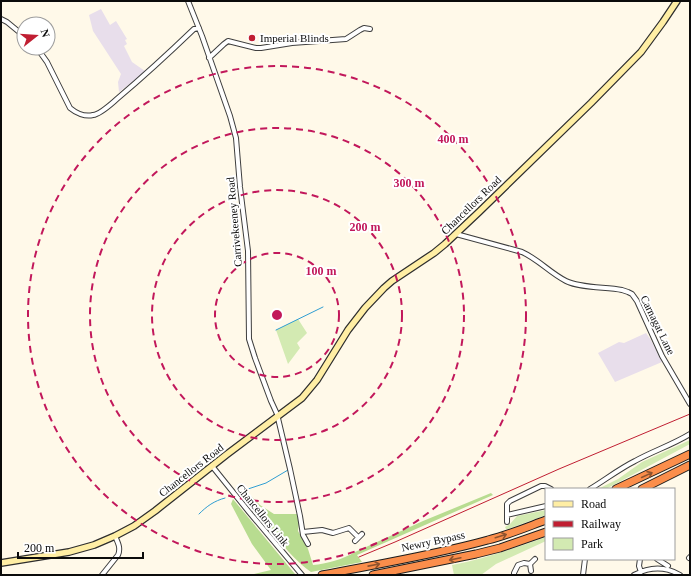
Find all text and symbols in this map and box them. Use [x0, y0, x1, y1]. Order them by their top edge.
north arrow [16, 16, 56, 56]
text: N [39, 28, 52, 39]
place label: Imperial Blinds [260, 32, 329, 44]
marker: Imperial Blinds [247, 33, 257, 43]
text: 400 m [438, 132, 469, 146]
street label: Chancellors Road [439, 173, 504, 237]
street label: Carrivekeeney Road [224, 176, 244, 267]
text: 300 m [394, 176, 425, 190]
text: 200 m [350, 220, 381, 234]
text: 100 m [306, 264, 337, 278]
street label: Carnagat Lane [638, 293, 678, 357]
centre of rings [270, 308, 284, 322]
street label: Chancellors Road [156, 441, 226, 499]
one-way arrow [640, 471, 652, 478]
street label: Chancellors Link [234, 482, 292, 549]
legend [545, 488, 675, 560]
text: Road [581, 497, 606, 511]
text: Railway [581, 517, 621, 531]
street label: Newry Bypass [400, 528, 466, 554]
one-way arrow [494, 532, 507, 539]
scale bar [18, 534, 143, 560]
text: Park [581, 537, 603, 551]
text: 200 m [24, 541, 55, 555]
one-way arrow [449, 555, 462, 563]
one-way arrow [368, 560, 381, 568]

